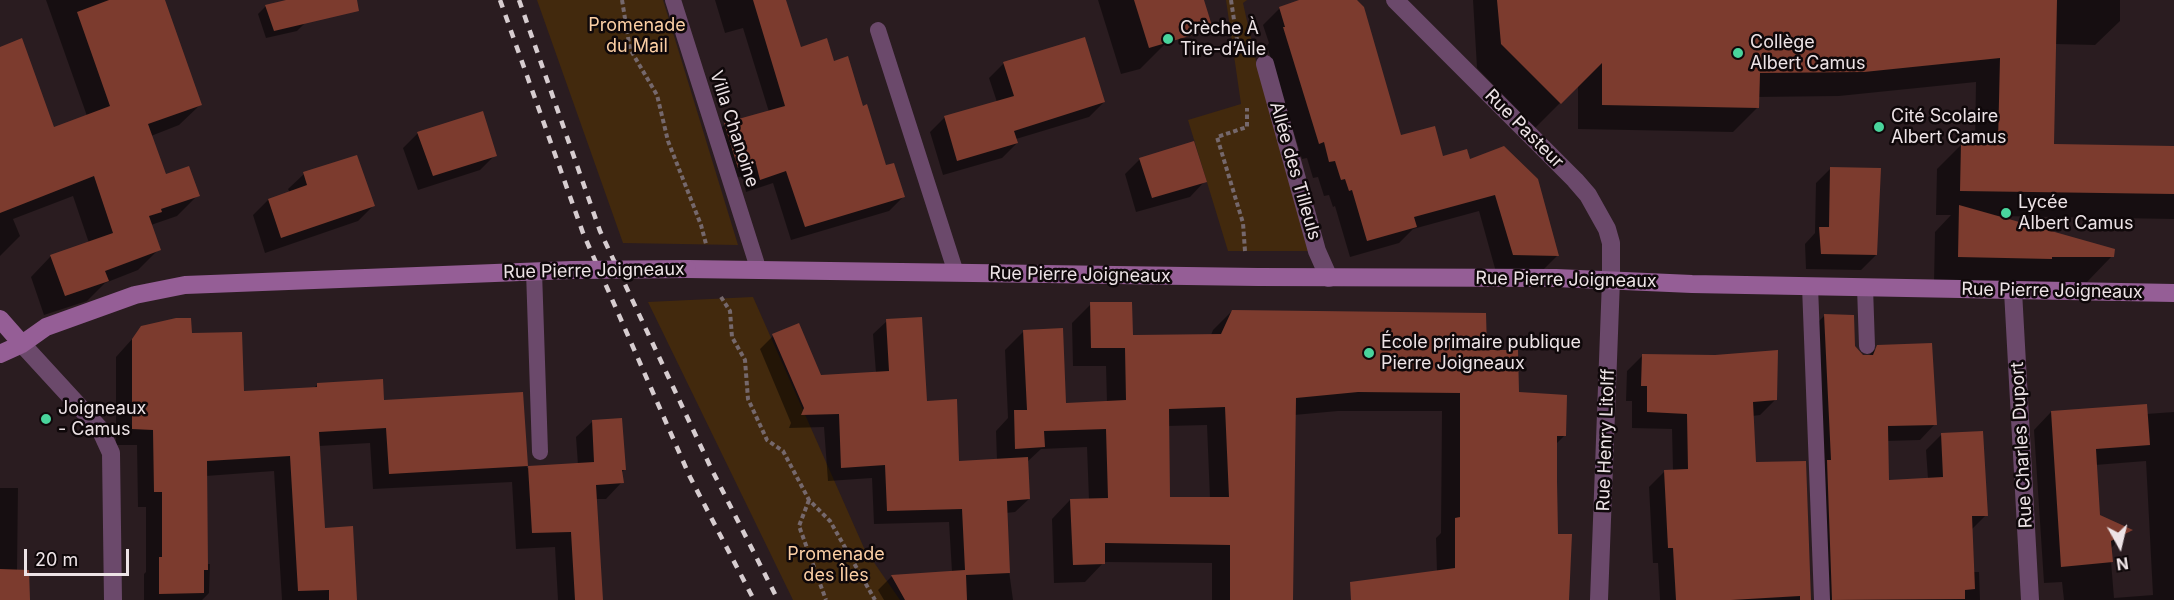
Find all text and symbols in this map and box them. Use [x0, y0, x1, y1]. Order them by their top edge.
park label: Promenade du Mail [588, 15, 686, 57]
place label: Crèche À Tire-d’Aile [1180, 18, 1266, 60]
marker: Crèche À Tire-d’Aile [1161, 32, 1175, 46]
place label: Collège Albert Camus [1750, 32, 1865, 74]
marker: Collège Albert Camus [1731, 46, 1745, 60]
street label: Villa Chanoine [705, 68, 763, 190]
street label: Rue Pasteur [1480, 85, 1568, 173]
street label: Allée des Tilleuls [1265, 99, 1325, 243]
place label: Cité Scolaire Albert Camus [1891, 106, 2006, 148]
marker: Cité Scolaire Albert Camus [1872, 120, 1886, 134]
place label: Lycée Albert Camus [2018, 192, 2133, 234]
marker: Lycée Albert Camus [1999, 206, 2013, 220]
street label: Rue Pierre Joigneaux [503, 259, 685, 283]
street label: Rue Pierre Joigneaux [989, 263, 1171, 287]
street label: Rue Pierre Joigneaux [1475, 268, 1657, 292]
street label: Rue Pierre Joigneaux [1961, 279, 2143, 303]
place label: École primaire publique Pierre Joigneaux [1381, 332, 1581, 374]
marker: École primaire publique Pierre Joigneaux [1362, 346, 1376, 360]
street label: Rue Charles Duport [2007, 361, 2037, 529]
street label: Rue Henry Litolff [1593, 368, 1619, 512]
place label: Joigneaux - Camus [58, 398, 146, 440]
marker: Joigneaux - Camus [39, 412, 53, 426]
north arrow [2090, 516, 2150, 576]
scale bar [27, 537, 132, 575]
park label: Promenade des Îles [787, 544, 885, 586]
text: 20 m [35, 549, 78, 570]
text: N [2115, 553, 2130, 575]

